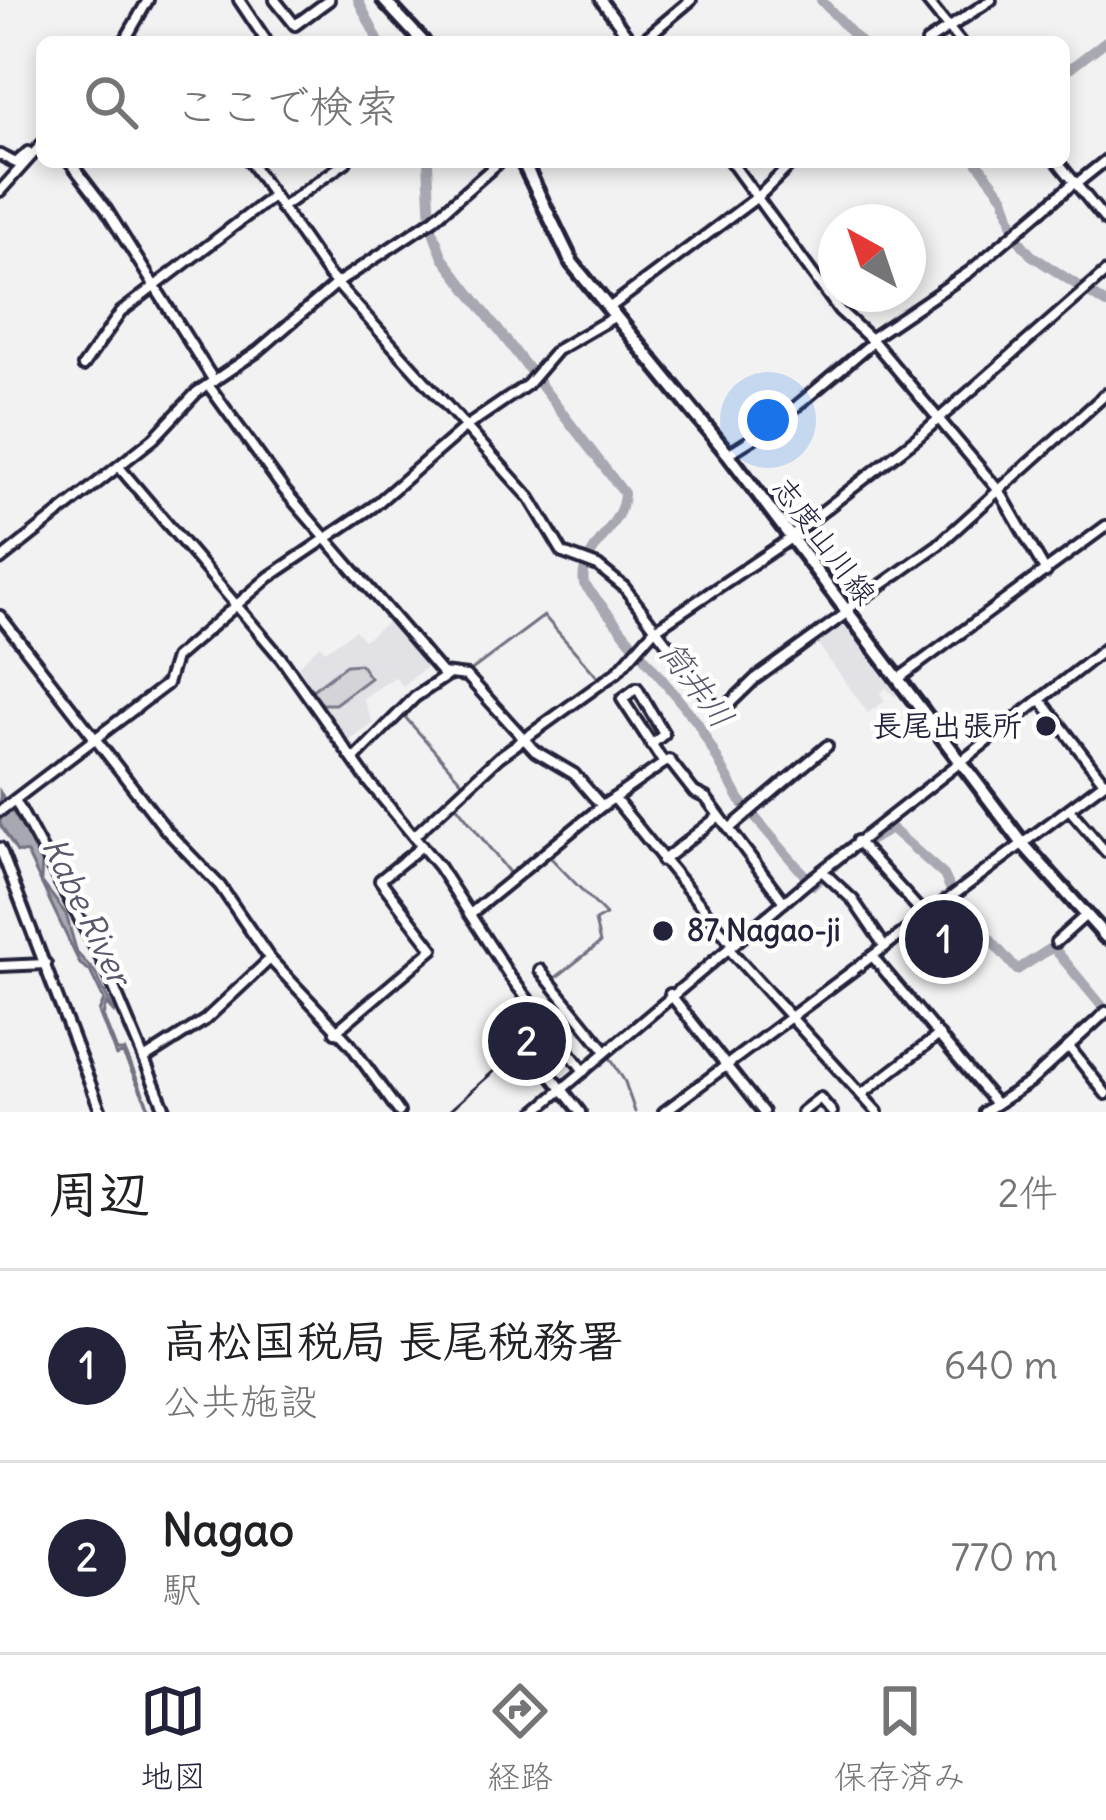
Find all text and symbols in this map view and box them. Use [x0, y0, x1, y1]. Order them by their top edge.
search box [36, 36, 1070, 168]
icon: search [78, 69, 144, 135]
text: ここで検索 [174, 78, 399, 134]
north arrow [818, 204, 926, 312]
your location [738, 390, 798, 450]
street label: 志度山川線 [764, 469, 885, 612]
water label: 筒井川 [650, 632, 744, 736]
place label: 長尾出張所 [872, 706, 1022, 744]
marker: 長尾出張所 [1033, 713, 1059, 739]
water label: Kabe River [33, 831, 142, 995]
pin: 1 [905, 894, 983, 984]
place label: 87 Nagao-ji [687, 911, 840, 949]
marker: 87 Nagao-ji [650, 918, 676, 944]
pin: 2 [488, 996, 566, 1086]
text: 周辺 [48, 1162, 150, 1226]
text: 2件 [998, 1169, 1058, 1218]
text: 高松国税局 長尾税務署 [162, 1313, 623, 1369]
text: 1 [79, 1341, 95, 1390]
text: 640 m [944, 1341, 1058, 1390]
text: 公共施設 [162, 1377, 318, 1426]
text: Nagao [162, 1502, 294, 1558]
text: 2 [76, 1533, 98, 1582]
text: 770 m [951, 1533, 1058, 1582]
text: 駅 [162, 1565, 201, 1614]
tab: 地図 [140, 1678, 206, 1798]
tab: 経路 [487, 1678, 553, 1798]
tab: 保存済み [834, 1678, 966, 1798]

